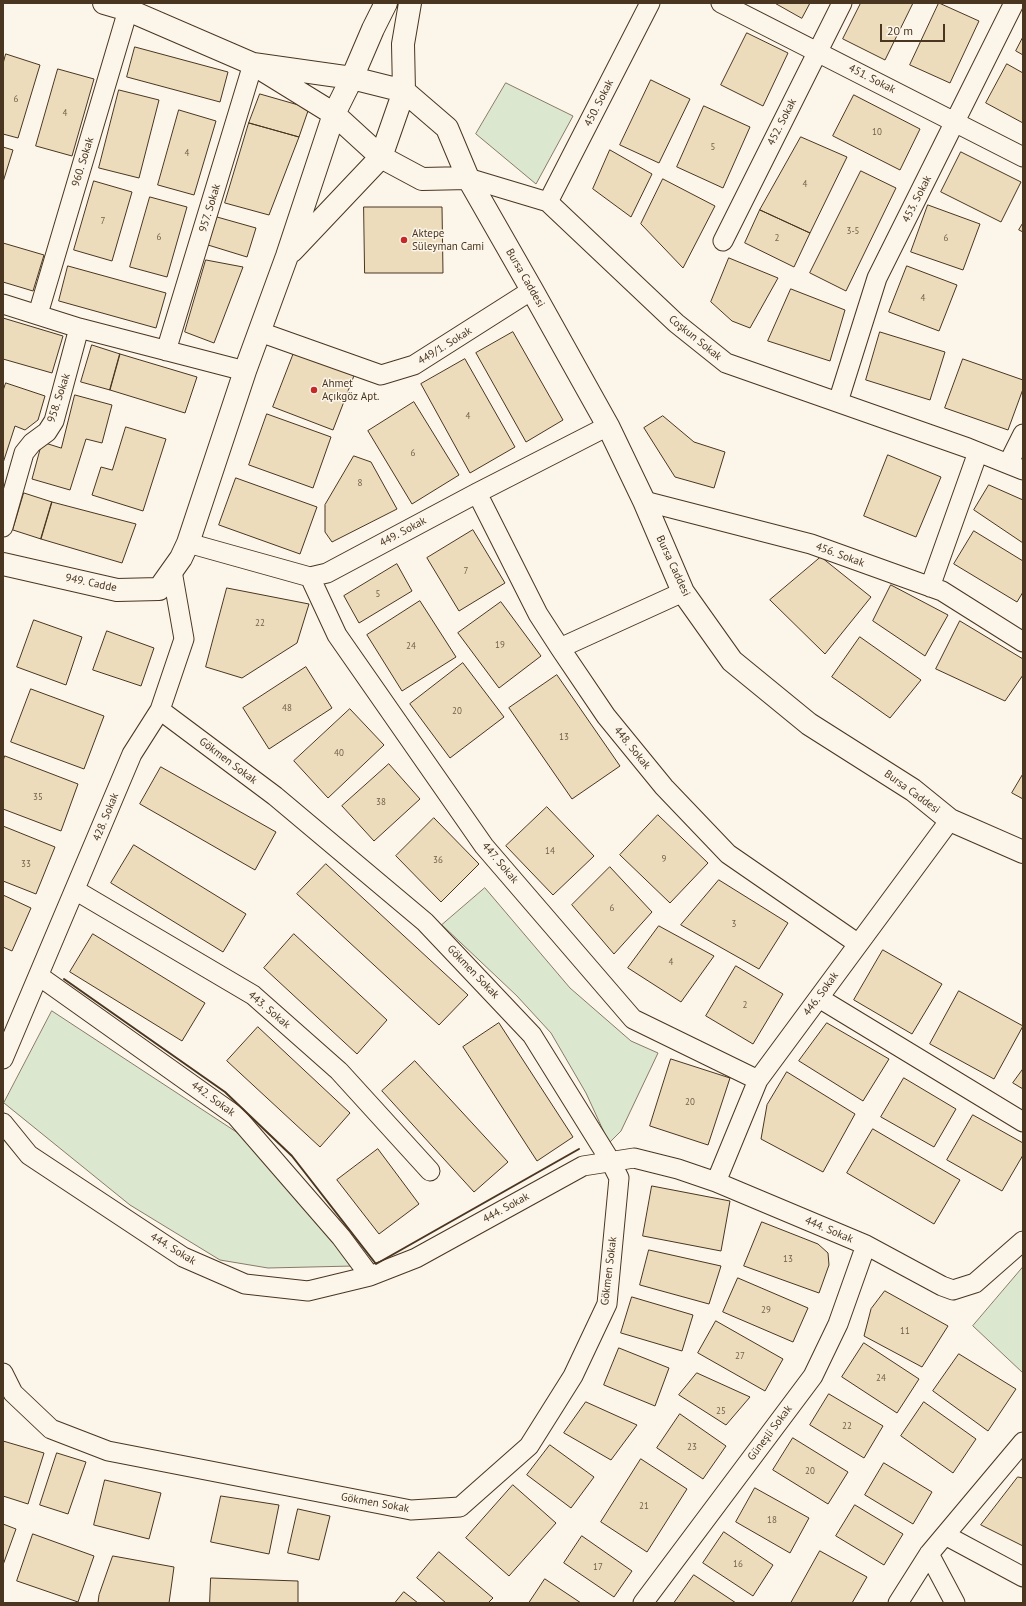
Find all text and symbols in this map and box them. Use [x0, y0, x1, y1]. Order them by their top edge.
scale bar [882, 16, 947, 42]
text: 20 m [887, 23, 913, 38]
street label: 451. Sokak [846, 62, 898, 96]
street label: 450. Sokak [582, 77, 616, 129]
house number: 6 [14, 94, 18, 104]
street label: 452. Sokak [765, 96, 799, 148]
house number: 4 [63, 108, 67, 118]
house number: 10 [872, 127, 882, 137]
street label: 960. Sokak [69, 136, 97, 188]
house number: 5 [711, 142, 715, 152]
house number: 4 [185, 148, 189, 158]
street label: 453. Sokak [900, 173, 934, 225]
house number: 4 [803, 179, 807, 189]
street label: 957. Sokak [196, 182, 224, 234]
house number: 7 [101, 216, 105, 226]
house number: 3-5 [846, 226, 860, 236]
place label: Aktepe Süleyman Cami [412, 227, 484, 253]
house number: 6 [157, 232, 161, 242]
house number: 2 [775, 233, 779, 243]
house number: 6 [944, 233, 948, 243]
marker: Aktepe Süleyman Cami [399, 235, 409, 245]
street label: Bursa Caddesi [503, 246, 547, 310]
house number: 4 [921, 293, 925, 303]
street label: Coşkun Sokak [666, 313, 724, 363]
street label: 449/1. Sokak [416, 324, 474, 368]
street label: 958. Sokak [45, 372, 73, 424]
place label: Ahmet Açıkgöz Apt. [322, 377, 379, 403]
marker: Ahmet Açıkgöz Apt. [309, 385, 319, 395]
house number: 4 [466, 411, 470, 421]
house number: 6 [411, 448, 415, 458]
house number: 8 [358, 478, 362, 488]
street label: 449. Sokak [377, 514, 429, 550]
street label: Bursa Caddesi [653, 533, 693, 599]
street label: 456. Sokak [814, 540, 866, 570]
house number: 7 [464, 566, 468, 576]
street label: 949. Cadde [64, 571, 118, 595]
house number: 5 [376, 589, 380, 599]
house number: 22 [255, 618, 265, 628]
house number: 19 [495, 640, 505, 650]
house number: 24 [406, 641, 416, 651]
house number: 48 [282, 703, 292, 713]
house number: 20 [452, 706, 462, 716]
street label: 448. Sokak [611, 724, 653, 772]
house number: 13 [559, 732, 569, 742]
street label: Gökmen Sokak [196, 735, 260, 787]
house number: 40 [334, 748, 344, 758]
street label: Bursa Caddesi [882, 767, 942, 817]
street label: 428. Sokak [90, 791, 122, 843]
house number: 35 [33, 792, 43, 802]
house number: 38 [376, 797, 386, 807]
street label: 447. Sokak [479, 840, 521, 886]
house number: 14 [545, 846, 555, 856]
house number: 9 [662, 854, 666, 864]
house number: 36 [433, 855, 443, 865]
house number: 33 [21, 859, 31, 869]
house number: 6 [610, 903, 614, 913]
house number: 3 [732, 919, 736, 929]
street label: Gökmen Sokak [444, 943, 502, 1001]
house number: 4 [669, 957, 673, 967]
street label: 446. Sokak [801, 969, 841, 1019]
street label: 443. Sokak [245, 989, 293, 1031]
house number: 2 [743, 1000, 747, 1010]
street label: 442. Sokak [188, 1079, 238, 1119]
house number: 20 [685, 1097, 695, 1107]
street label: 444. Sokak [480, 1190, 532, 1226]
street label: 444. Sokak [803, 1214, 855, 1246]
street label: 444. Sokak [148, 1230, 198, 1268]
street label: Gökmen Sokak [598, 1236, 620, 1306]
house number: 13 [783, 1254, 793, 1264]
house number: 29 [761, 1305, 771, 1315]
house number: 11 [900, 1326, 910, 1336]
house number: 27 [735, 1351, 745, 1361]
house number: 24 [876, 1373, 886, 1383]
street label: Güneşli Sokak [745, 1403, 795, 1463]
house number: 25 [716, 1406, 726, 1416]
house number: 22 [842, 1421, 852, 1431]
house number: 23 [687, 1442, 697, 1452]
house number: 20 [805, 1466, 815, 1476]
street label: Gökmen Sokak [340, 1491, 410, 1515]
house number: 21 [639, 1501, 649, 1511]
house number: 18 [767, 1515, 777, 1525]
house number: 16 [733, 1559, 743, 1569]
house number: 17 [593, 1562, 603, 1572]

